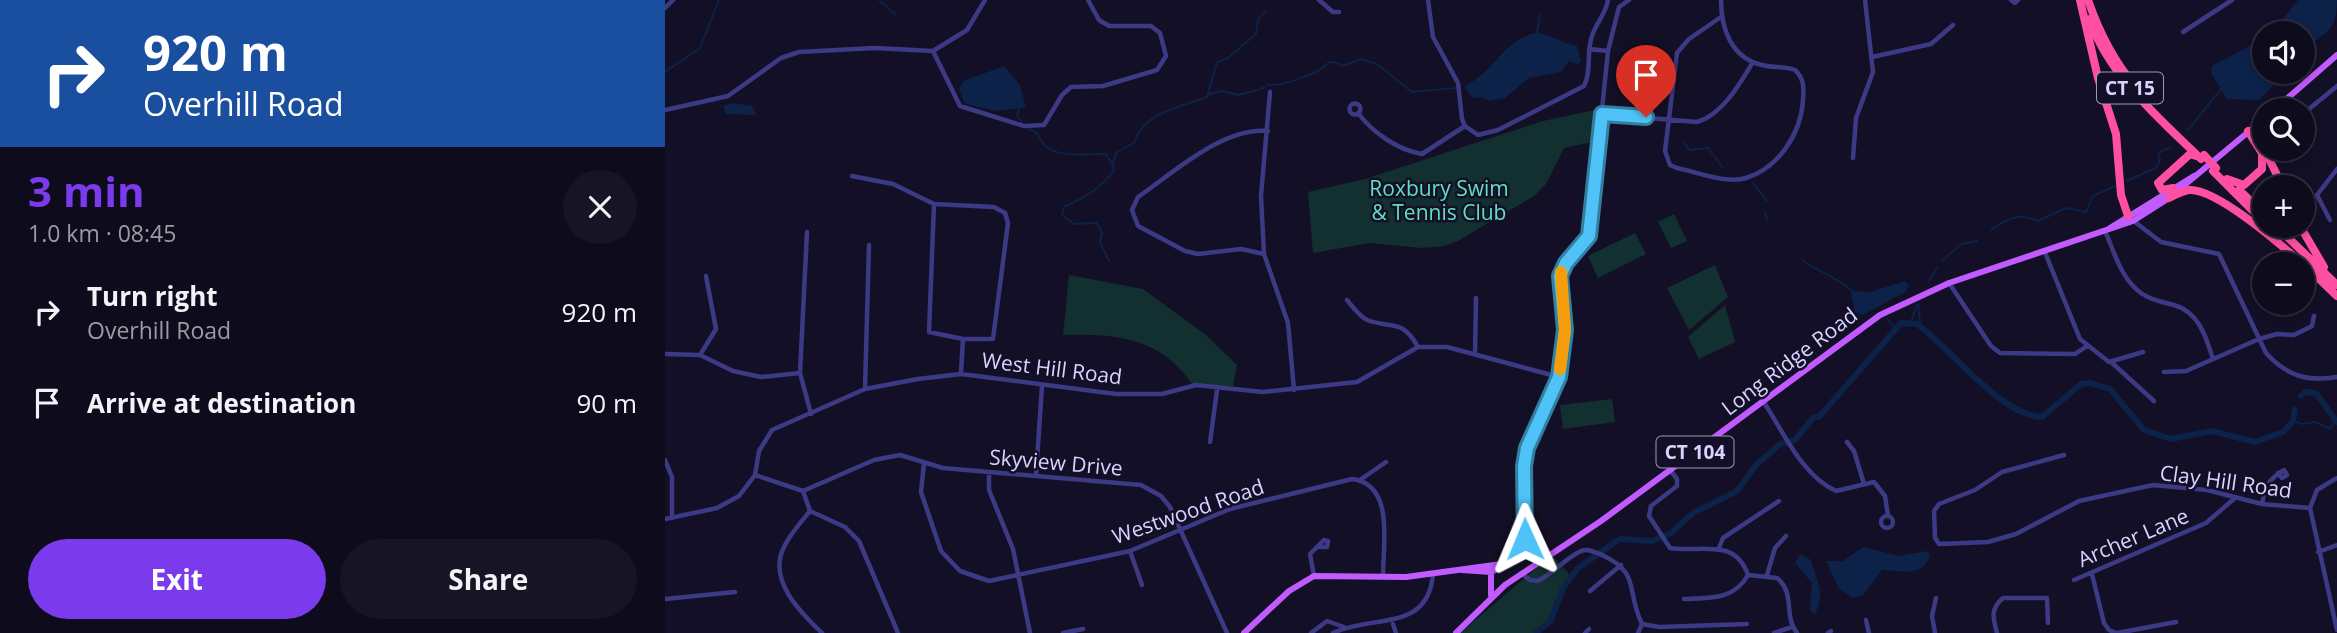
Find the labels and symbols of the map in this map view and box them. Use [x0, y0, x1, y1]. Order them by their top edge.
pin [1616, 45, 1676, 117]
road number: CT 15 [2097, 72, 2163, 104]
park label: Roxbury Swim & Tennis Club [1369, 174, 1509, 226]
street label: Long Ridge Road [1715, 301, 1863, 421]
street label: West Hill Road [980, 346, 1124, 390]
road number: CT 104 [1657, 436, 1733, 467]
street label: Skyview Drive [988, 442, 1124, 482]
street label: Clay Hill Road [2158, 458, 2294, 504]
street label: Westwood Road [1108, 472, 1268, 550]
street label: Archer Lane [2073, 501, 2193, 573]
position arrow [1488, 502, 1562, 576]

